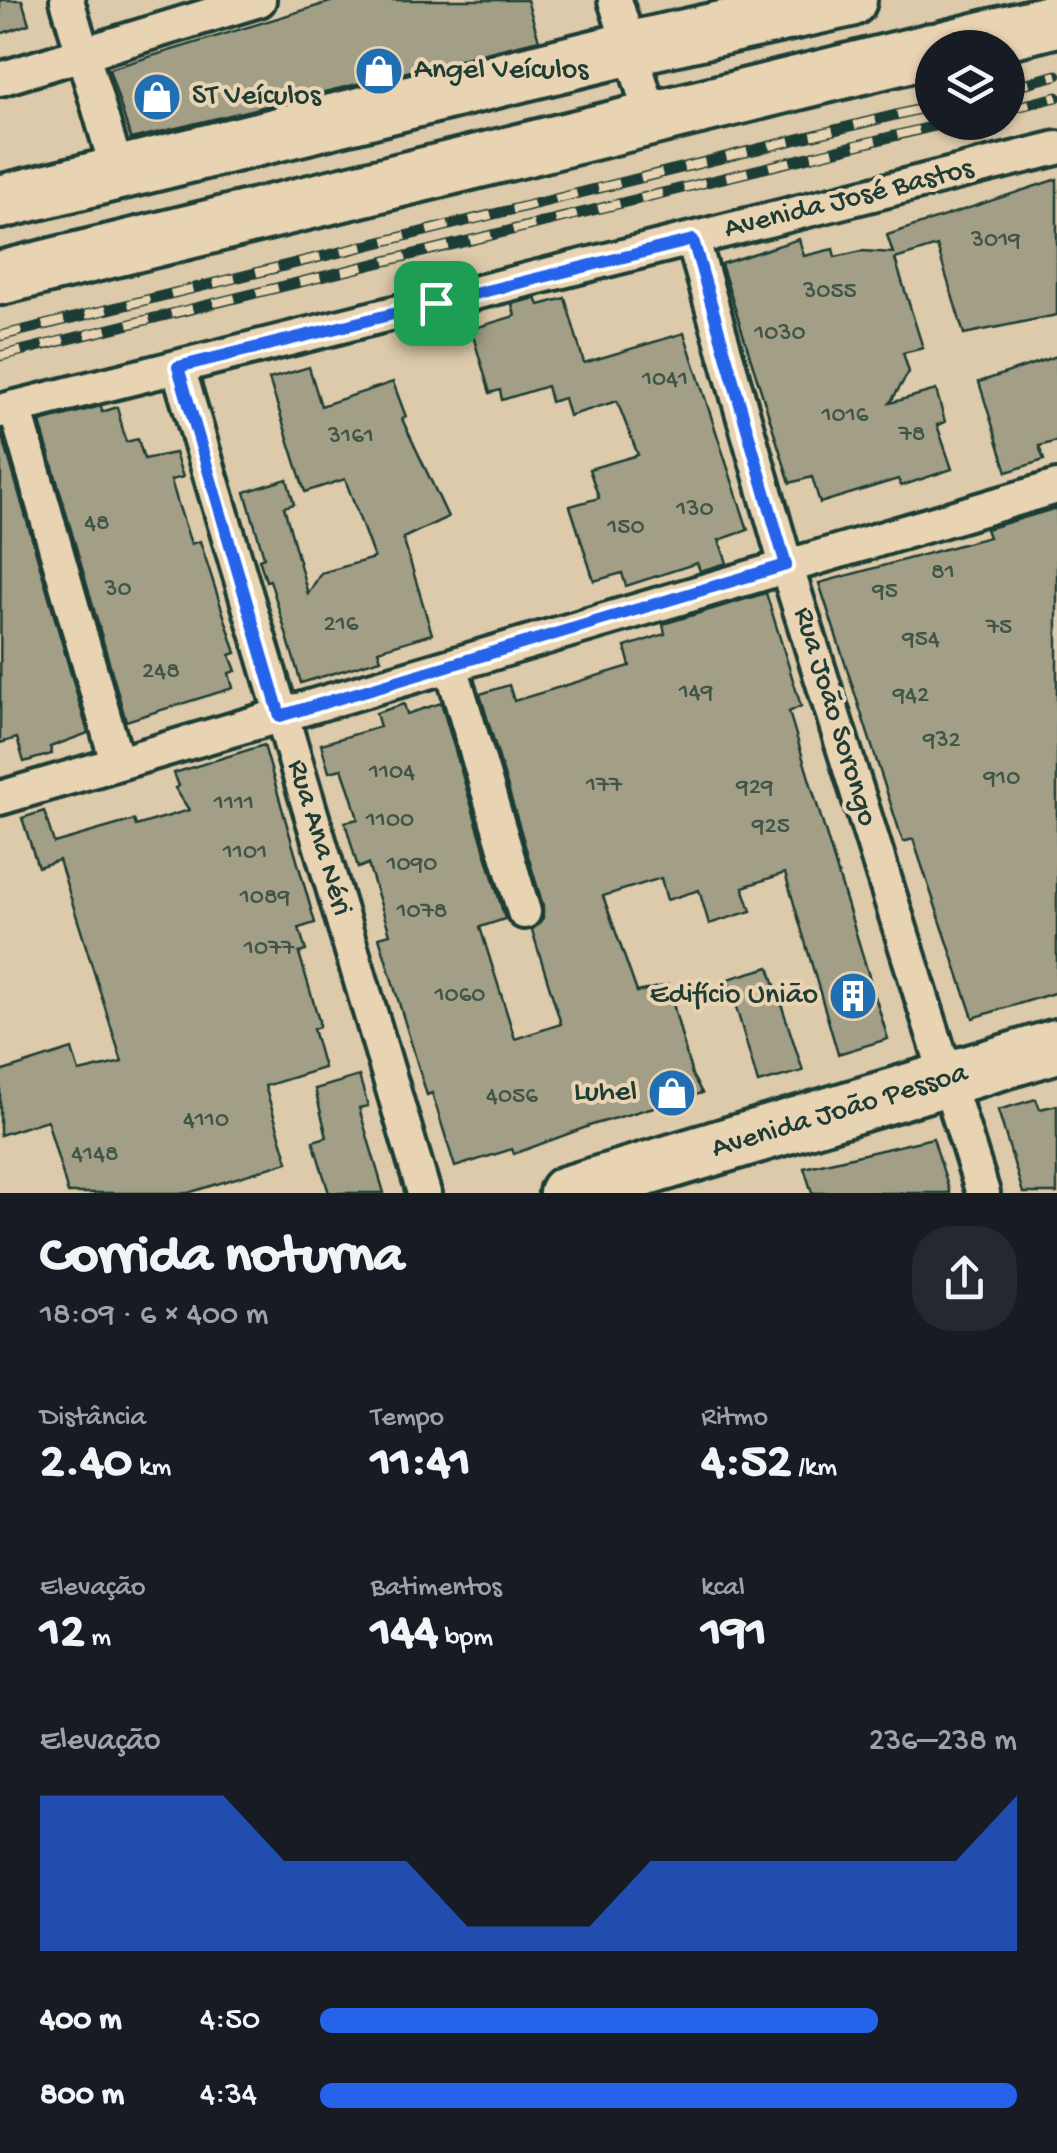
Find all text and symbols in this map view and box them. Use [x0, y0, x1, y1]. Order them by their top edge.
map controls [915, 30, 1025, 140]
button: layers [915, 30, 1025, 140]
shop icon: Angel Veículos [353, 45, 405, 97]
place label: Angel Veículos [414, 54, 589, 89]
shop icon: ST Veículos [131, 71, 183, 123]
place label: ST Veículos [192, 80, 322, 115]
street label: Avenida José Bastos [721, 152, 978, 248]
house number: 3019 [970, 227, 1021, 256]
pin [394, 261, 479, 346]
icon: arrive [409, 276, 464, 331]
house number: 3055 [802, 278, 857, 307]
house number: 1030 [753, 320, 806, 349]
house number: 1041 [641, 366, 688, 395]
house number: 1016 [820, 402, 869, 431]
house number: 78 [898, 421, 925, 450]
house number: 3161 [327, 423, 374, 452]
house number: 130 [675, 496, 714, 525]
house number: 48 [84, 510, 110, 539]
house number: 150 [606, 514, 645, 543]
house number: 81 [931, 559, 955, 588]
house number: 30 [103, 576, 132, 605]
house number: 95 [871, 578, 898, 607]
street label: Rua João Sorongo [784, 603, 884, 831]
house number: 216 [323, 611, 359, 640]
house number: 75 [985, 614, 1012, 643]
house number: 954 [901, 626, 940, 655]
house number: 248 [142, 658, 180, 687]
house number: 149 [678, 679, 713, 708]
house number: 942 [892, 682, 929, 711]
house number: 932 [922, 727, 961, 756]
street label: Rua Ana Néri [278, 756, 358, 920]
house number: 1104 [368, 759, 415, 788]
house number: 910 [983, 765, 1020, 794]
house number: 177 [585, 772, 623, 801]
house number: 929 [735, 774, 774, 803]
house number: 1111 [213, 790, 254, 819]
house number: 1100 [365, 807, 414, 836]
house number: 925 [751, 813, 790, 842]
house number: 1101 [222, 839, 267, 868]
house number: 1090 [385, 851, 438, 880]
house number: 1089 [239, 884, 290, 913]
house number: 1078 [396, 898, 448, 927]
house number: 1077 [243, 935, 295, 964]
building icon: Edifício União [827, 970, 879, 1022]
place label: Edifício União [650, 979, 818, 1014]
house number: 1060 [433, 982, 486, 1011]
street label: Avenida João Pessoa [708, 1056, 973, 1168]
shop icon: Luhel [646, 1067, 698, 1119]
place label: Luhel [574, 1076, 637, 1111]
house number: 4056 [486, 1083, 538, 1112]
house number: 4110 [183, 1107, 229, 1136]
house number: 4148 [71, 1141, 119, 1170]
button: share [912, 1226, 1017, 1331]
text: Corrida noturna [40, 1227, 404, 1291]
text: 18:09 · 6 × 400 m [40, 1297, 269, 1335]
text: Distância [40, 1402, 146, 1435]
text: Tempo [371, 1402, 444, 1435]
text: Ritmo [701, 1402, 768, 1435]
text: 2.40 [40, 1435, 132, 1494]
text: 11:41 [371, 1435, 471, 1494]
text: 4:52 [701, 1435, 792, 1494]
text: km [132, 1452, 171, 1485]
text: /km [792, 1452, 837, 1485]
text: Elevação [40, 1572, 146, 1605]
text: Batimentos [371, 1572, 502, 1605]
text: kcal [701, 1572, 745, 1605]
text: 12 [40, 1605, 85, 1664]
text: 144 [371, 1605, 438, 1664]
text: 191 [701, 1605, 767, 1664]
text: m [85, 1622, 111, 1655]
text: bpm [438, 1622, 493, 1655]
text: Elevação [40, 1723, 161, 1761]
text: 236–238 m [869, 1723, 1017, 1761]
text: 400 m [40, 2002, 122, 2040]
text: 4:50 [200, 2002, 260, 2040]
text: 800 m [40, 2077, 124, 2115]
text: 4:34 [200, 2077, 257, 2115]

